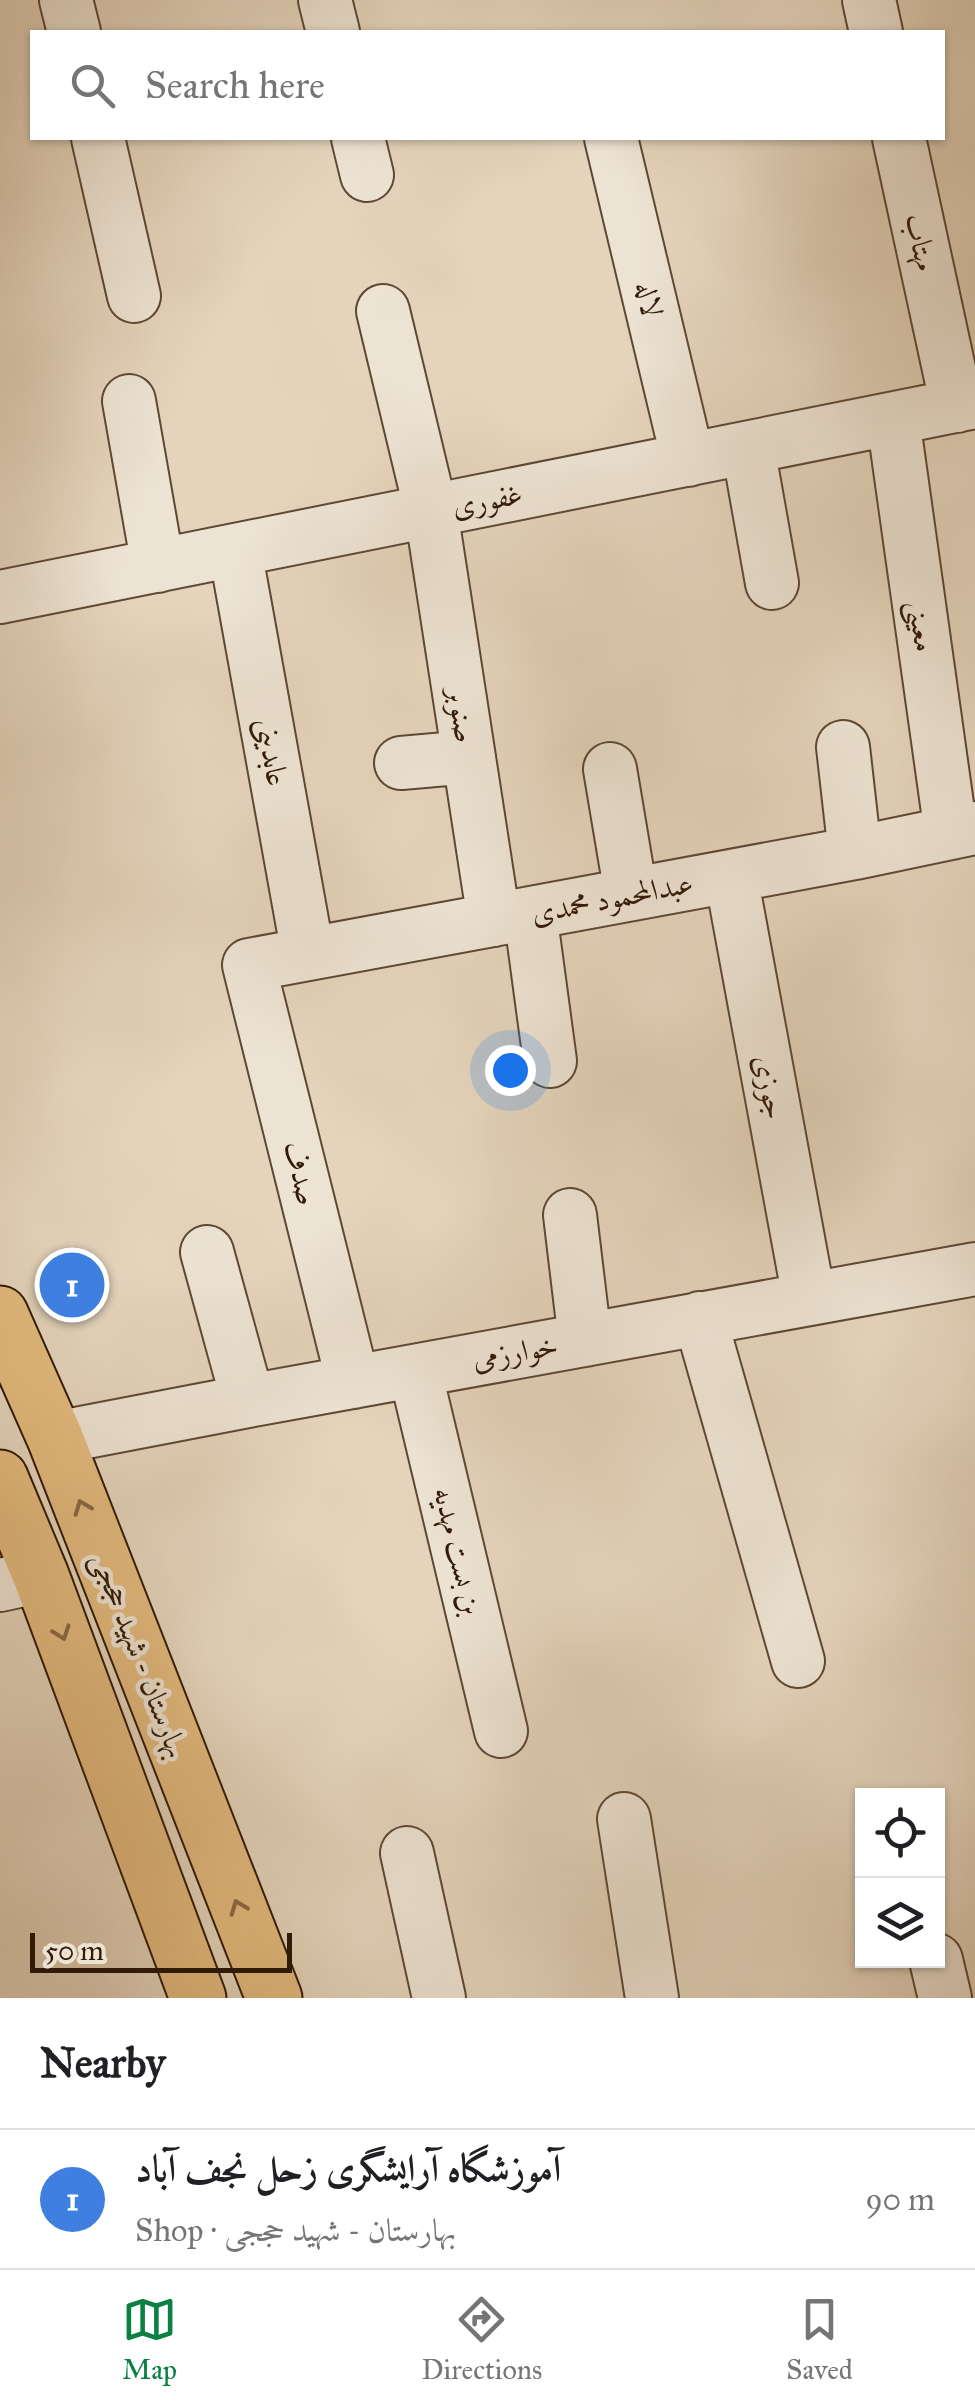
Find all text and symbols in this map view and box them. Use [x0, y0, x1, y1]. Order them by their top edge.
search box [30, 30, 945, 140]
icon: search [65, 58, 120, 113]
text: Search here [145, 62, 325, 108]
street label: مهتاب [896, 210, 945, 274]
street label: لاله [627, 278, 671, 320]
street label: غفوری [449, 476, 525, 525]
street label: معینی [897, 598, 943, 655]
street label: صنوبر [438, 682, 484, 745]
street label: عابدینی [246, 715, 296, 789]
street label: عبدالمحمود محمدی [528, 865, 696, 932]
your location [485, 1045, 536, 1096]
street label: جوزی [745, 1052, 794, 1122]
street label: صدف [276, 1137, 326, 1209]
pin: 1 [40, 1248, 104, 1322]
street label: خوارزمی [469, 1327, 561, 1378]
street label: بن بست مهدیه [425, 1484, 490, 1619]
one-way arrow [73, 1499, 94, 1516]
street label: بهارستان - شهید حججی [82, 1547, 196, 1764]
one-way arrow [50, 1624, 71, 1641]
map controls [855, 1788, 945, 1968]
button: locate [855, 1788, 945, 1878]
button: layers [855, 1878, 945, 1968]
one-way arrow [230, 1899, 250, 1917]
scale bar [30, 1928, 292, 1972]
text: 50 m [45, 1933, 104, 1968]
text: Nearby [40, 2037, 165, 2089]
text: آموزشگاه آرایشگری زحل نجف آباد [135, 2145, 561, 2191]
text: 1 [66, 2180, 79, 2219]
text: 90 m [865, 2180, 935, 2219]
text: Shop · بهارستان - شهید حججی [135, 2211, 456, 2250]
tab: Map [122, 2292, 177, 2387]
tab: Directions [421, 2292, 542, 2387]
tab: Saved [786, 2292, 853, 2387]

